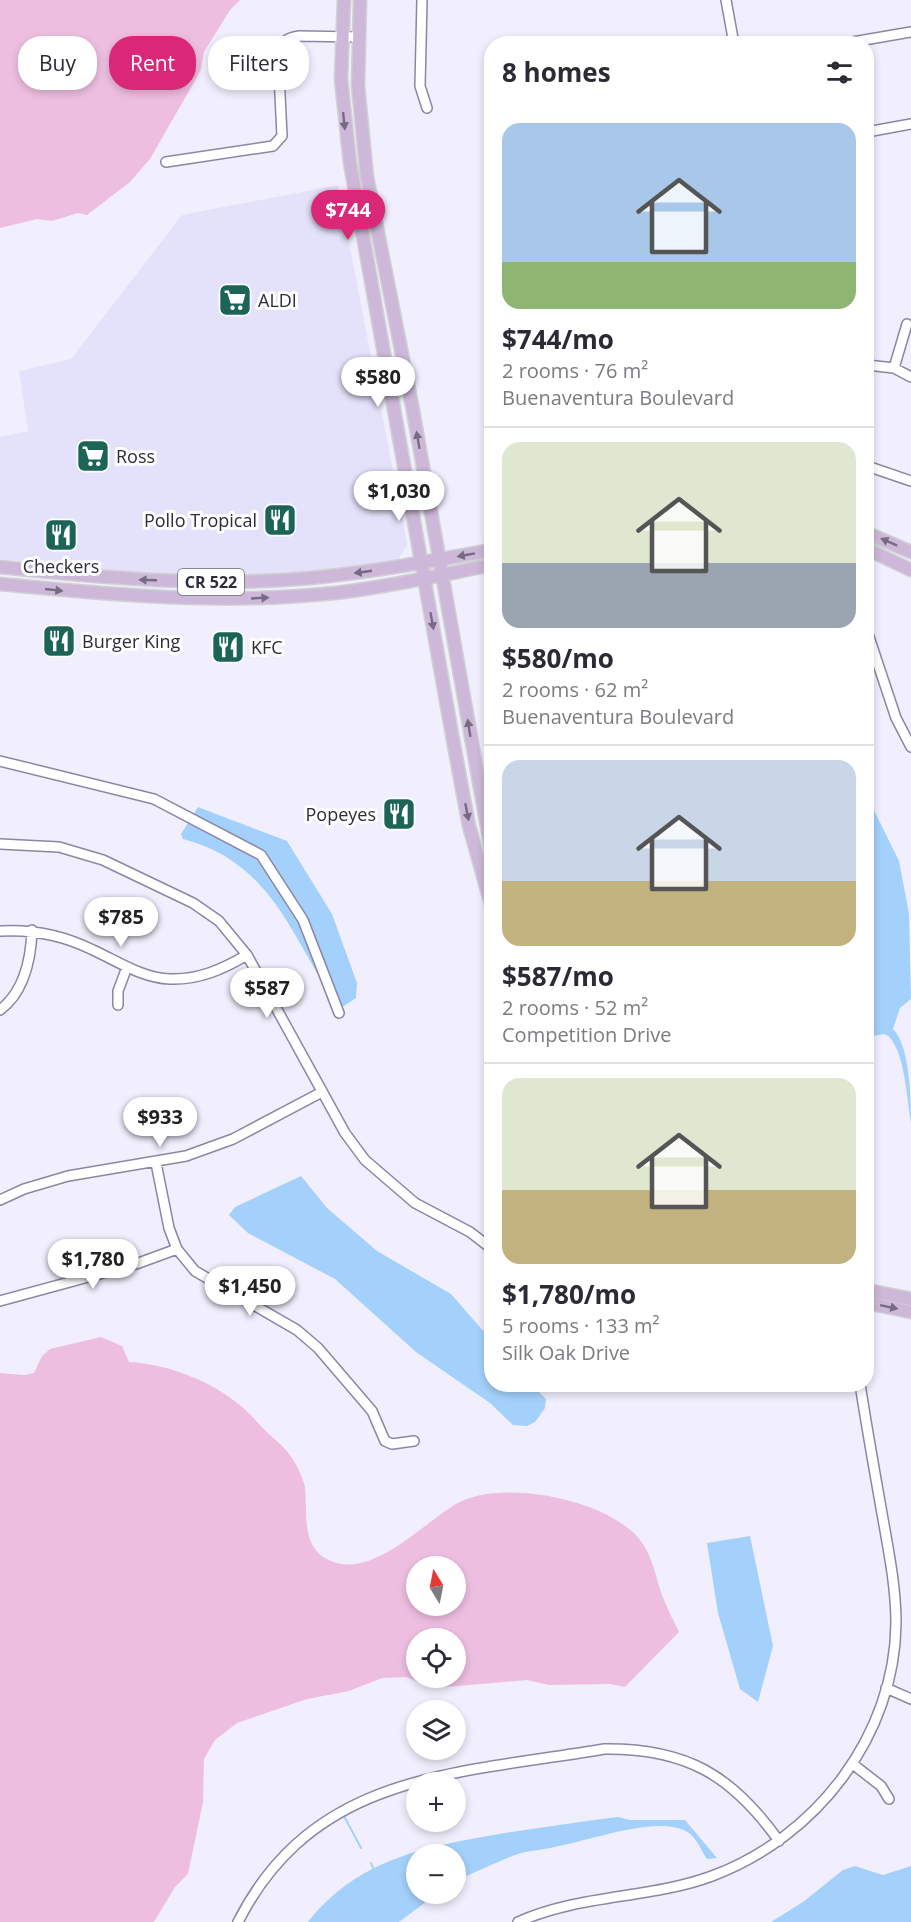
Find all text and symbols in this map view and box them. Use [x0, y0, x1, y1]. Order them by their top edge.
chip: Buy [18, 36, 97, 90]
chip: Rent [109, 36, 196, 90]
chip: Filters [208, 36, 309, 90]
text: 8 homes [502, 54, 611, 90]
icon: filters [823, 56, 856, 89]
one-way arrow [339, 112, 349, 131]
icon: home [625, 162, 733, 270]
pin: $744 [312, 190, 384, 241]
text: $744 [325, 196, 371, 223]
supermarket icon: ALDI [217, 282, 253, 318]
place label: ALDI [258, 288, 297, 312]
text: $744/mo [502, 321, 614, 357]
pin: $580 [342, 357, 414, 408]
text: 2 rooms · 76 m² [502, 357, 648, 384]
text: $580 [355, 363, 401, 390]
text: Buenaventura Boulevard [502, 384, 734, 411]
one-way arrow [413, 430, 422, 449]
supermarket icon: Ross [75, 438, 111, 474]
place label: Ross [116, 444, 155, 468]
pin: $1,030 [350, 471, 448, 522]
text: $1,030 [368, 477, 430, 504]
icon: home [625, 481, 733, 589]
restaurant icon: Pollo Tropical [262, 502, 298, 538]
place label: Pollo Tropical [144, 508, 257, 532]
restaurant icon: Checkers [43, 517, 79, 553]
one-way arrow [880, 537, 898, 547]
one-way arrow [456, 551, 475, 560]
place label: Checkers [23, 554, 99, 578]
one-way arrow [354, 567, 373, 576]
road number: CR 522 [178, 569, 244, 595]
one-way arrow [138, 576, 157, 585]
one-way arrow [45, 585, 64, 595]
one-way arrow [250, 593, 269, 602]
one-way arrow [428, 611, 437, 630]
restaurant icon: Burger King [41, 623, 77, 659]
place label: Burger King [82, 629, 181, 653]
restaurant icon: KFC [210, 629, 246, 665]
place label: KFC [251, 635, 283, 659]
text: $580/mo [502, 640, 614, 676]
text: 2 rooms · 62 m² [502, 676, 648, 703]
text: Buenaventura Boulevard [502, 703, 734, 730]
one-way arrow [465, 718, 474, 737]
restaurant icon: Popeyes [381, 796, 417, 832]
icon: home [625, 799, 733, 907]
place label: Popeyes [306, 802, 376, 826]
one-way arrow [463, 803, 472, 822]
pin: $785 [85, 897, 157, 948]
text: $785 [98, 903, 144, 930]
text: $587/mo [502, 958, 614, 994]
pin: $587 [231, 968, 303, 1019]
text: $587 [244, 974, 290, 1001]
text: 2 rooms · 52 m² [502, 994, 648, 1021]
text: Competition Drive [502, 1021, 671, 1048]
pin: $933 [124, 1097, 196, 1148]
text: $933 [137, 1103, 183, 1130]
icon: home [625, 1117, 733, 1225]
pin: $1,780 [44, 1239, 142, 1290]
text: $1,780 [62, 1245, 124, 1272]
pin: $1,450 [201, 1266, 299, 1317]
text: $1,450 [219, 1272, 281, 1299]
text: $1,780/mo [502, 1276, 636, 1312]
one-way arrow [880, 1303, 898, 1313]
text: 5 rooms · 133 m² [502, 1312, 660, 1339]
text: Silk Oak Drive [502, 1339, 630, 1366]
north arrow [406, 1556, 466, 1616]
map controls [406, 1556, 466, 1904]
button: locate [406, 1628, 466, 1688]
button: layers [406, 1700, 466, 1760]
button: + [406, 1772, 466, 1832]
button: − [406, 1844, 466, 1904]

